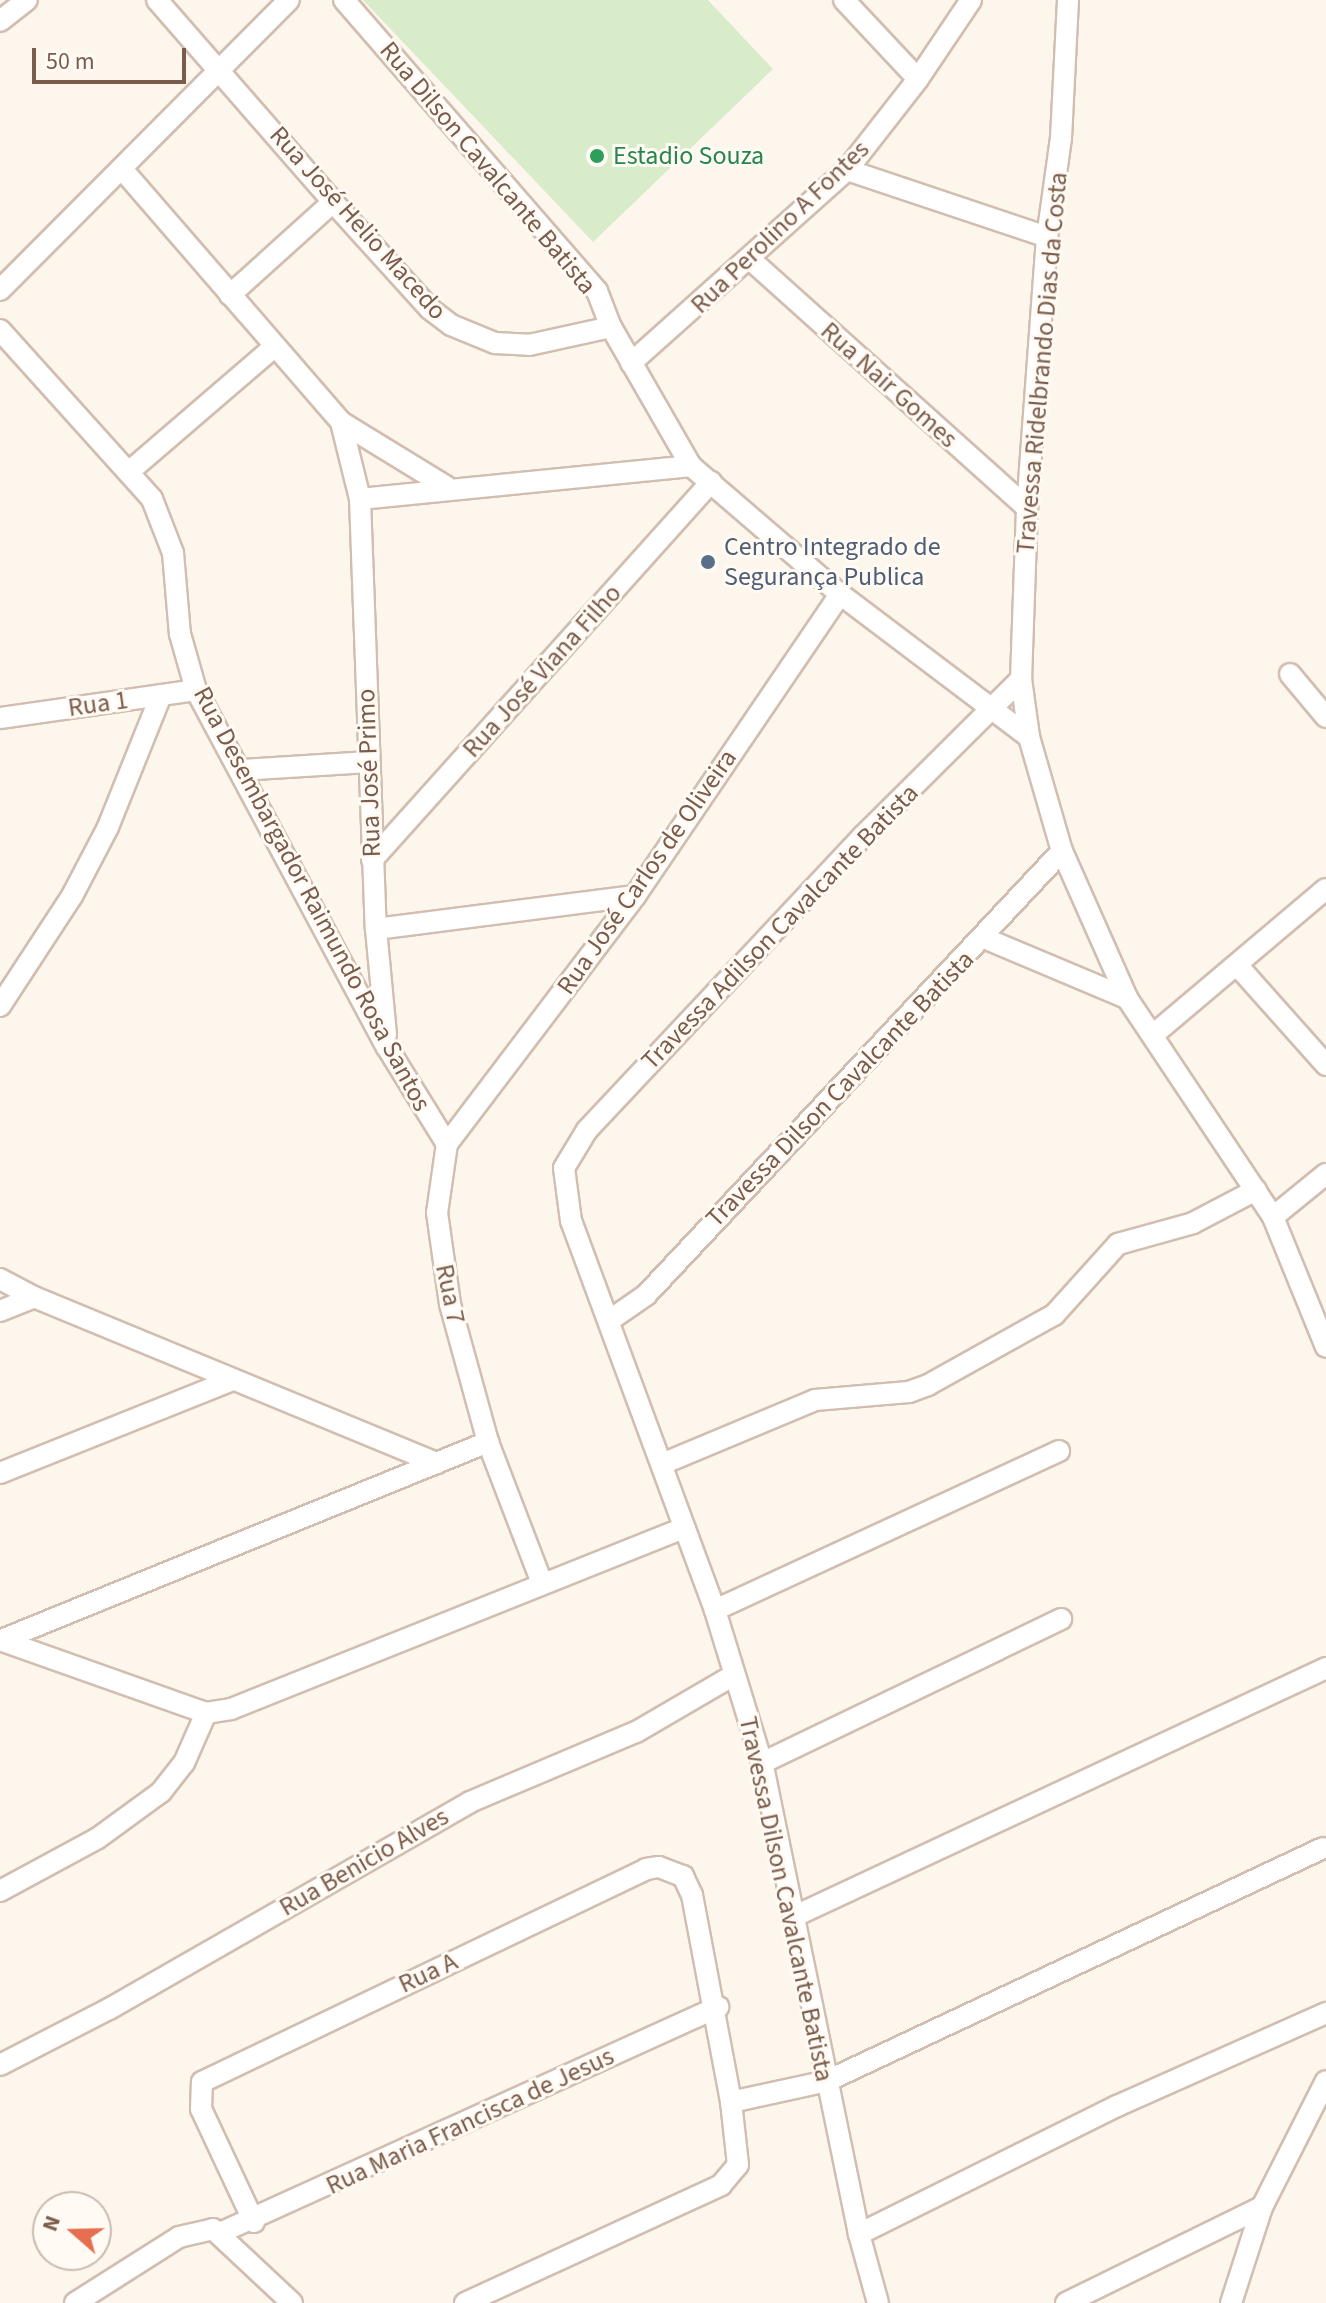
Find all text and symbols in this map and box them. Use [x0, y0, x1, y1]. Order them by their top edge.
scale bar [36, 32, 190, 82]
street label: Rua Dilson Cavalcante Batista [373, 35, 603, 301]
text: 50 m [46, 44, 95, 79]
street label: Rua José Helio Macedo [263, 120, 453, 326]
street label: Rua Perolino A Fontes [684, 134, 876, 320]
place label: Estadio Souza [613, 140, 764, 172]
marker: Estadio Souza [588, 147, 606, 165]
street label: Travessa Ridelbrando Dias da Costa [1010, 171, 1074, 555]
street label: Rua Nair Gomes [814, 315, 964, 455]
place label: Centro Integrado de Segurança Publica [724, 531, 941, 592]
marker: Centro Integrado de Segurança Publica [699, 553, 717, 571]
street label: Rua José Viana Filho [456, 578, 628, 764]
street label: Rua Desembargador Raimundo Rosa Santos [186, 682, 438, 1116]
street label: Rua 1 [66, 684, 130, 724]
street label: Rua José Primo [350, 688, 388, 858]
street label: Rua José Carlos de Oliveira [550, 743, 744, 1001]
street label: Travessa Adilson Cavalcante Batista [635, 778, 925, 1076]
street label: Travessa Dilson Cavalcante Batista [699, 944, 981, 1234]
street label: Rua 7 [428, 1261, 472, 1327]
street label: Travessa Dilson Cavalcante Batista [732, 1714, 840, 2084]
street label: Rua Benicio Alves [274, 1801, 454, 1923]
street label: Rua A [394, 1946, 462, 2000]
street label: Rua Maria Francisca de Jesus [321, 2041, 619, 2201]
north arrow [32, 2191, 112, 2271]
text: N [34, 2211, 69, 2236]

